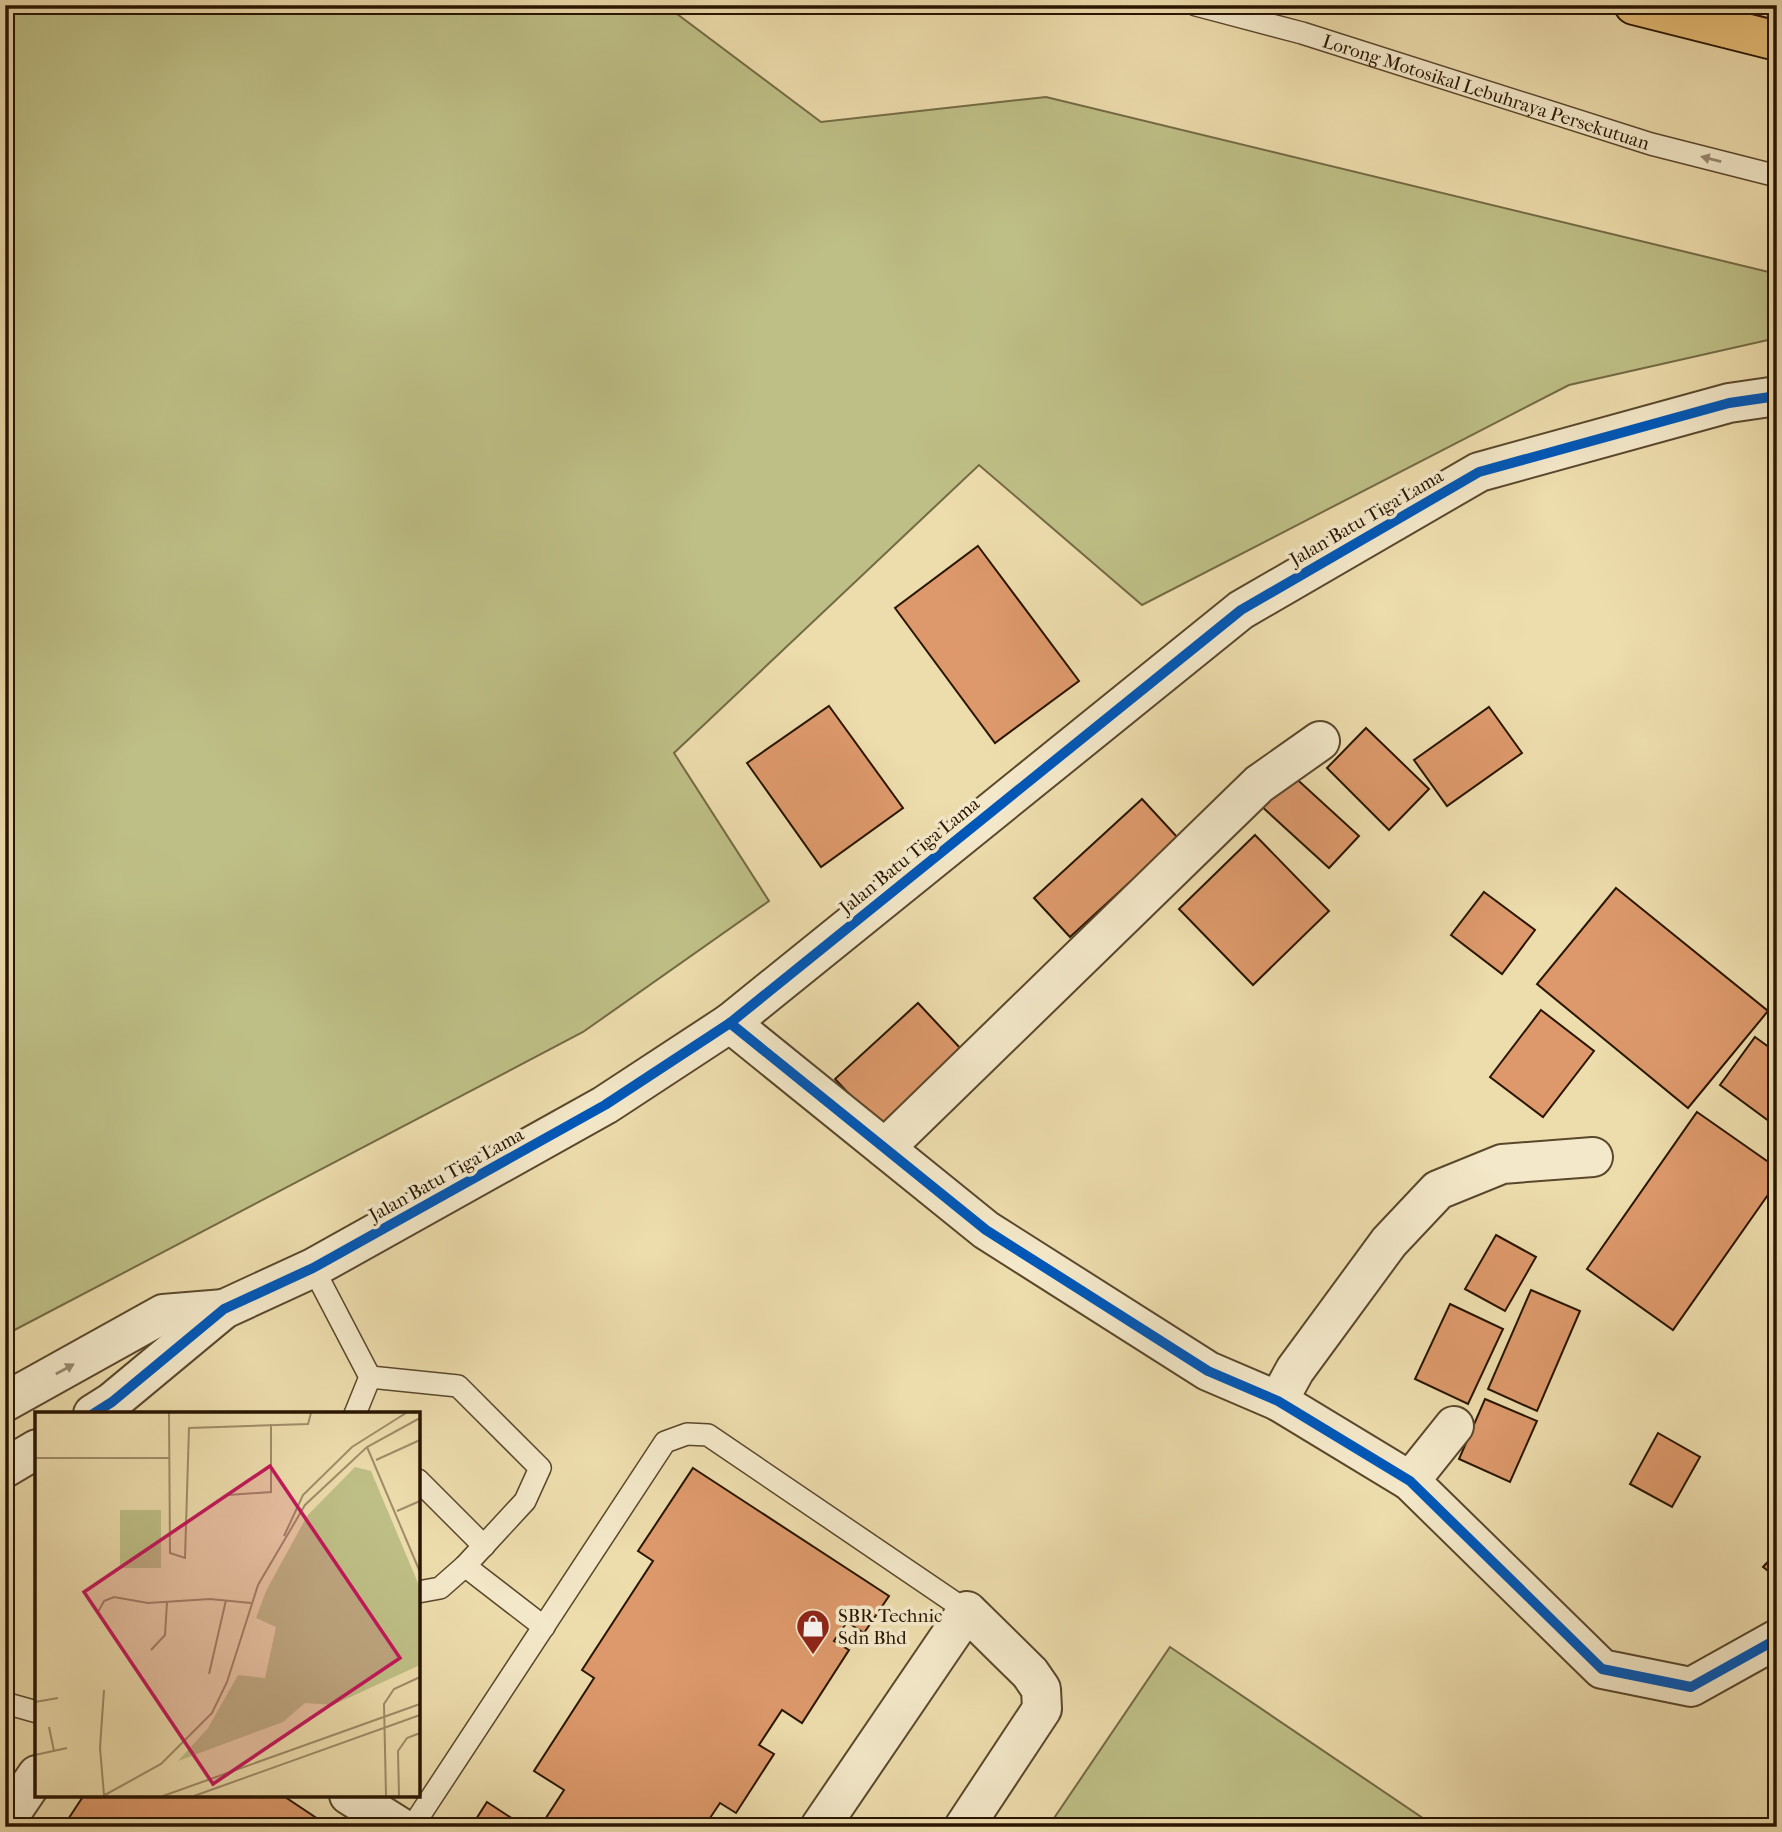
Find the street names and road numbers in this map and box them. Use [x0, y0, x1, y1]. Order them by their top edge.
street label: Lorong Motosikal Lebuhraya Persekutuan [1320, 30, 1652, 155]
street label: Jalan Batu Tiga Lama [1284, 465, 1447, 572]
street label: Jalan Batu Tiga Lama [834, 793, 984, 920]
street label: Jalan Batu Tiga Lama [364, 1123, 528, 1227]

